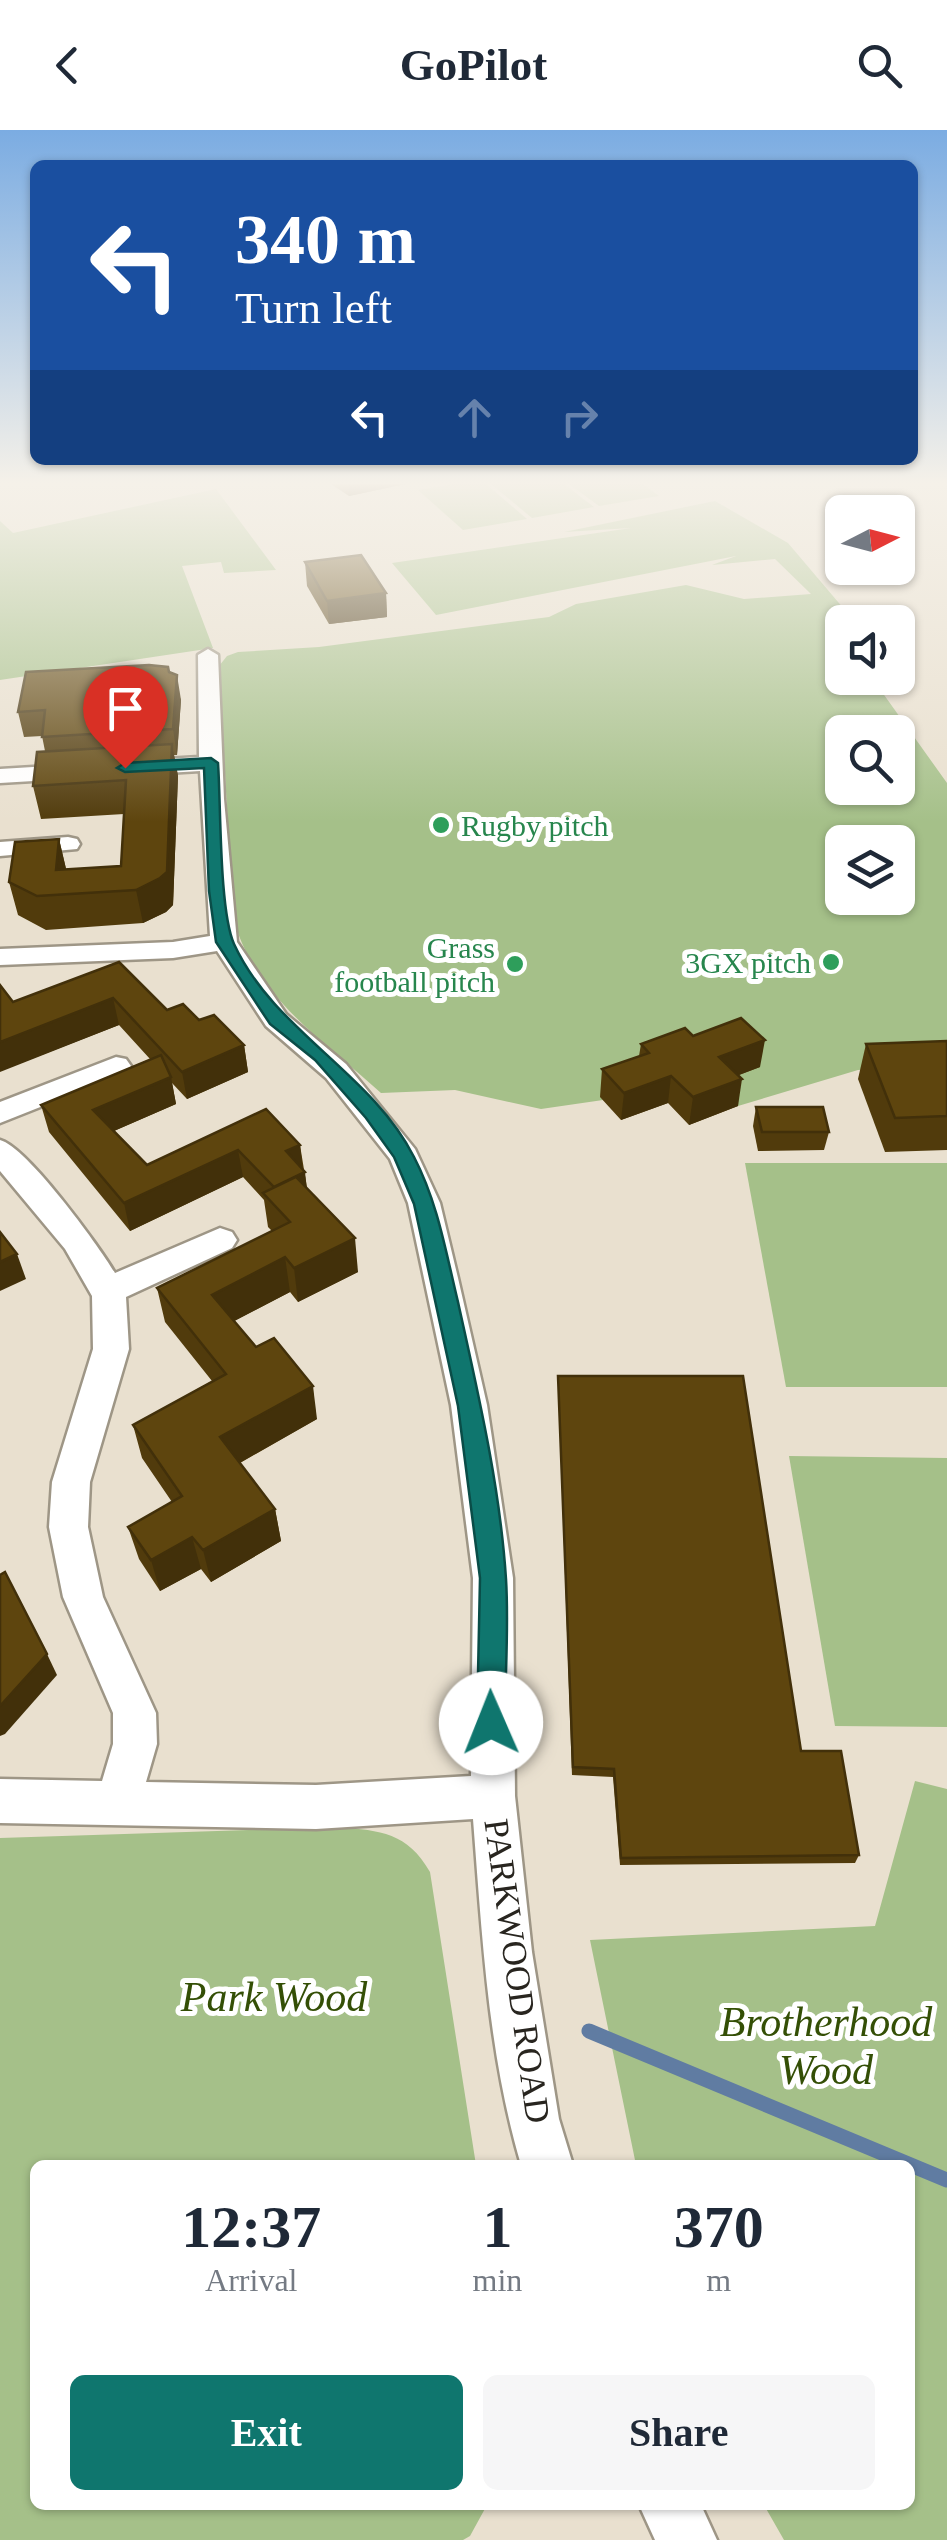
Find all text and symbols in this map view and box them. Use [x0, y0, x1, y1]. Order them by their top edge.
icon: back [40, 38, 95, 93]
icon: search [852, 38, 907, 93]
text: GoPilot [400, 40, 547, 90]
icon: left [70, 200, 200, 330]
text: 340 m [235, 201, 416, 278]
text: Turn left [235, 283, 392, 333]
icon: left [342, 390, 397, 445]
icon: ahead [447, 390, 502, 445]
icon: right [552, 390, 607, 445]
north arrow [825, 495, 915, 585]
map controls [825, 495, 915, 915]
button: sound [825, 605, 915, 695]
pin [83, 666, 168, 769]
icon: arrive [98, 681, 153, 736]
button: search [825, 715, 915, 805]
place label: Rugby pitch [461, 809, 609, 842]
marker: Rugby pitch [430, 814, 452, 836]
button: layers [825, 825, 915, 915]
place label: Grass football pitch [334, 931, 495, 998]
place label: 3GX pitch [685, 946, 811, 979]
marker: 3GX pitch [820, 951, 842, 973]
marker: Grass football pitch [504, 953, 526, 975]
position arrow [439, 1671, 543, 1775]
street label: PARKWOOD ROAD [476, 1816, 558, 2126]
park label: Park Wood [180, 1974, 368, 2020]
park label: Brotherhood Wood [720, 1999, 933, 2093]
text: 12:37 [181, 2194, 321, 2260]
text: 1 [482, 2194, 512, 2260]
text: 370 [674, 2194, 764, 2260]
text: Arrival [205, 2262, 297, 2298]
text: min [473, 2262, 522, 2298]
text: m [706, 2262, 731, 2298]
button: Exit [70, 2375, 463, 2490]
button: Share [483, 2375, 875, 2490]

